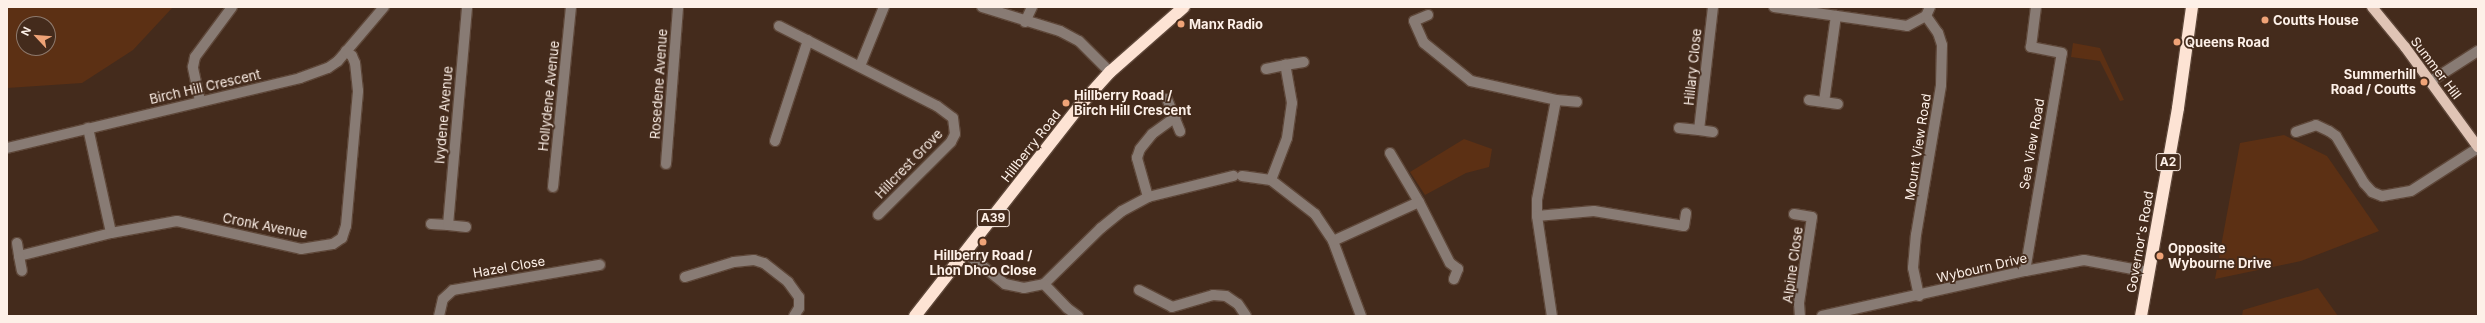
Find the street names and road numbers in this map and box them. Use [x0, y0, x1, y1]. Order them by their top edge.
street label: Rosedene Avenue [647, 28, 671, 140]
street label: Hillary Close [1681, 28, 1705, 106]
street label: Summer Hill [2407, 34, 2465, 102]
street label: Hollydene Avenue [535, 40, 563, 152]
street label: Ivydene Avenue [432, 65, 456, 165]
street label: Birch Hill Crescent [148, 67, 262, 107]
street label: Mount View Road [1902, 92, 1934, 202]
street label: Sea View Road [2016, 97, 2048, 191]
street label: Hillberry Road [998, 107, 1064, 185]
street label: Hillcrest Grove [872, 126, 946, 202]
road number: A2 [2155, 152, 2181, 172]
street label: Governor's Road [2123, 190, 2157, 294]
road number: A39 [976, 208, 1010, 228]
street label: Cronk Avenue [221, 210, 309, 242]
street label: Alpine Close [1780, 226, 1806, 304]
street label: Wybourn Drive [1935, 250, 2029, 286]
street label: Hazel Close [472, 253, 546, 281]

